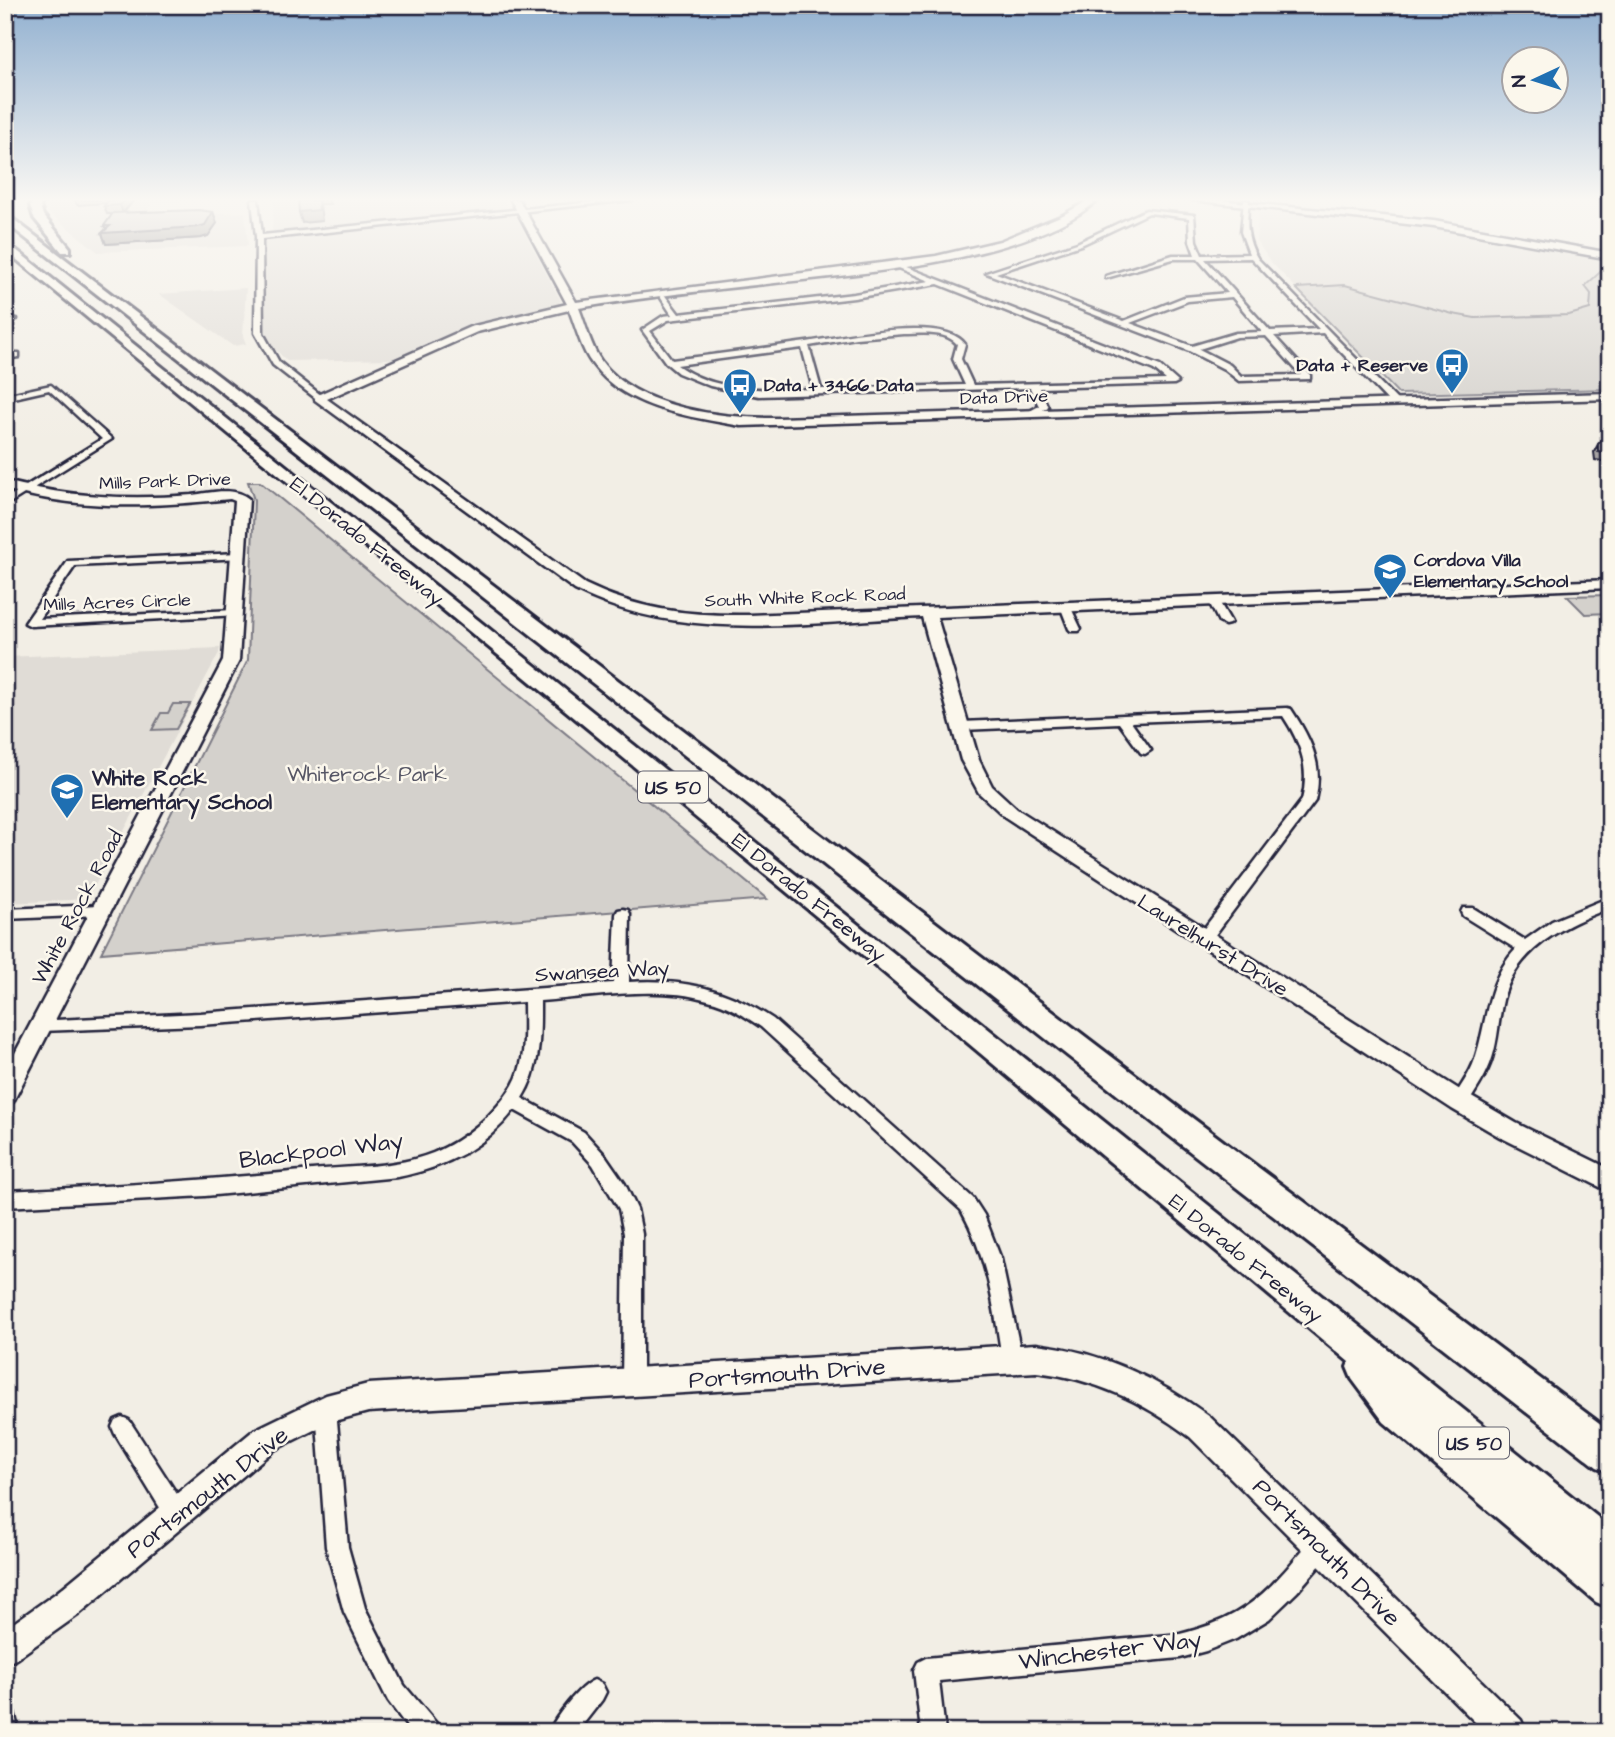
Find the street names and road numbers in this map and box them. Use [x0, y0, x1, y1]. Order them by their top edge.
street label: Data Drive [960, 383, 1049, 412]
street label: Mills Park Drive [99, 467, 232, 496]
street label: El Dorado Freeway [282, 470, 450, 615]
street label: South White Rock Road [704, 582, 906, 613]
street label: Mills Acres Circle [43, 587, 192, 618]
road number: US 50 [638, 772, 708, 802]
street label: White Rock Road [24, 825, 131, 990]
street label: El Dorado Freeway [724, 826, 892, 971]
street label: Laurelhurst Drive [1132, 887, 1294, 1004]
street label: Swansea Way [534, 953, 671, 991]
street label: Blackpool Way [237, 1124, 405, 1179]
street label: El Dorado Freeway [1161, 1187, 1329, 1332]
street label: Portsmouth Drive [688, 1350, 887, 1398]
street label: Portsmouth Drive [119, 1419, 296, 1567]
road number: US 50 [1439, 1428, 1509, 1458]
street label: Portsmouth Drive [1245, 1471, 1408, 1634]
street label: Winchester Way [1017, 1623, 1204, 1680]

